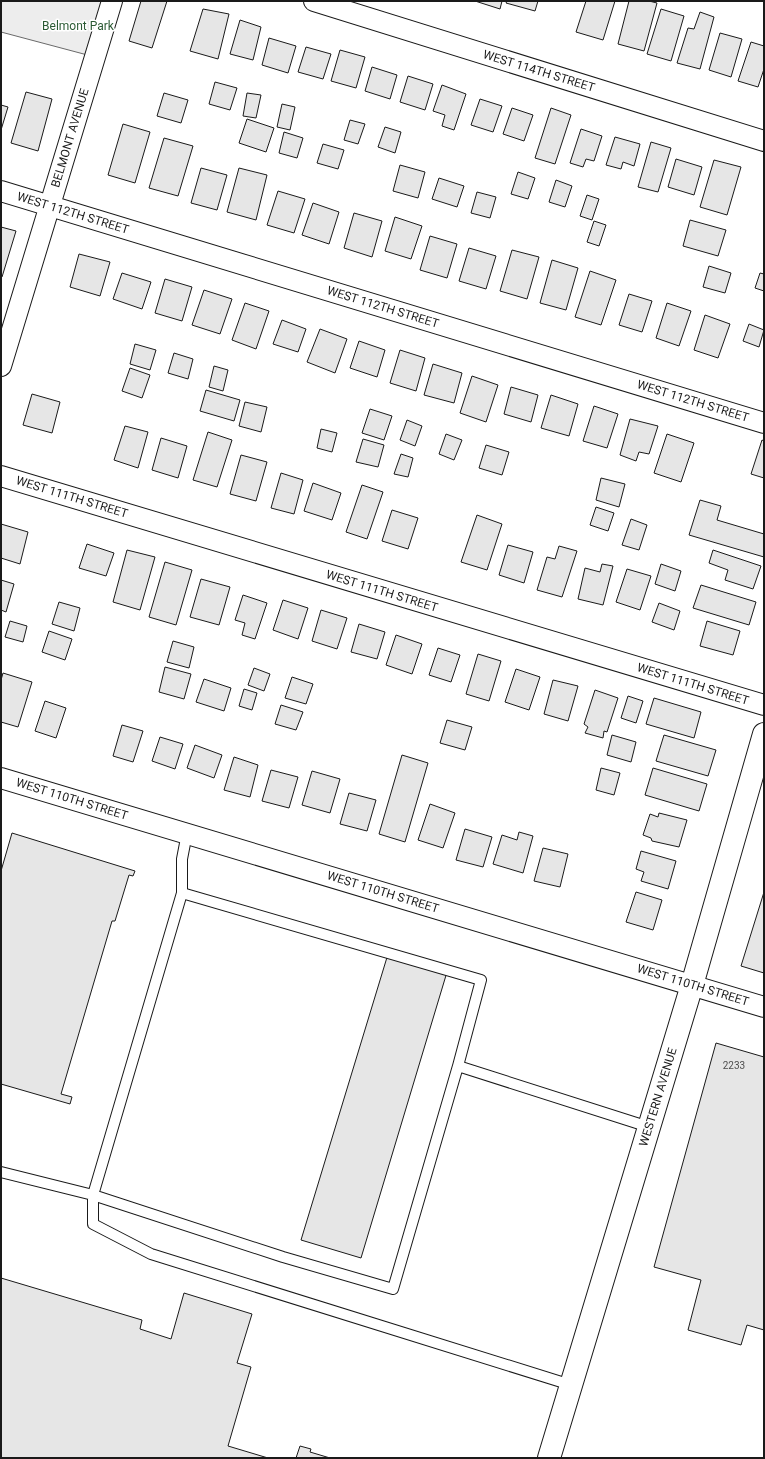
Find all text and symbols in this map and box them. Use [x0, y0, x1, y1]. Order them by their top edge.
park label: Belmont Park [42, 19, 115, 33]
street label: WEST 114TH STREET [481, 47, 597, 95]
street label: BELMONT AVENUE [48, 87, 92, 189]
street label: WEST 112TH STREET [15, 189, 131, 237]
street label: WEST 112TH STREET [325, 283, 441, 331]
street label: WEST 112TH STREET [635, 377, 751, 425]
street label: WEST 111TH STREET [14, 473, 130, 521]
street label: WEST 111TH STREET [324, 567, 440, 615]
street label: WEST 111TH STREET [635, 660, 751, 708]
street label: WEST 110TH STREET [14, 775, 130, 823]
street label: WEST 110TH STREET [325, 868, 441, 916]
street label: WEST 110TH STREET [635, 961, 751, 1009]
street label: WESTERN AVENUE [636, 1046, 680, 1148]
house number: 2233 [723, 1060, 745, 1071]

